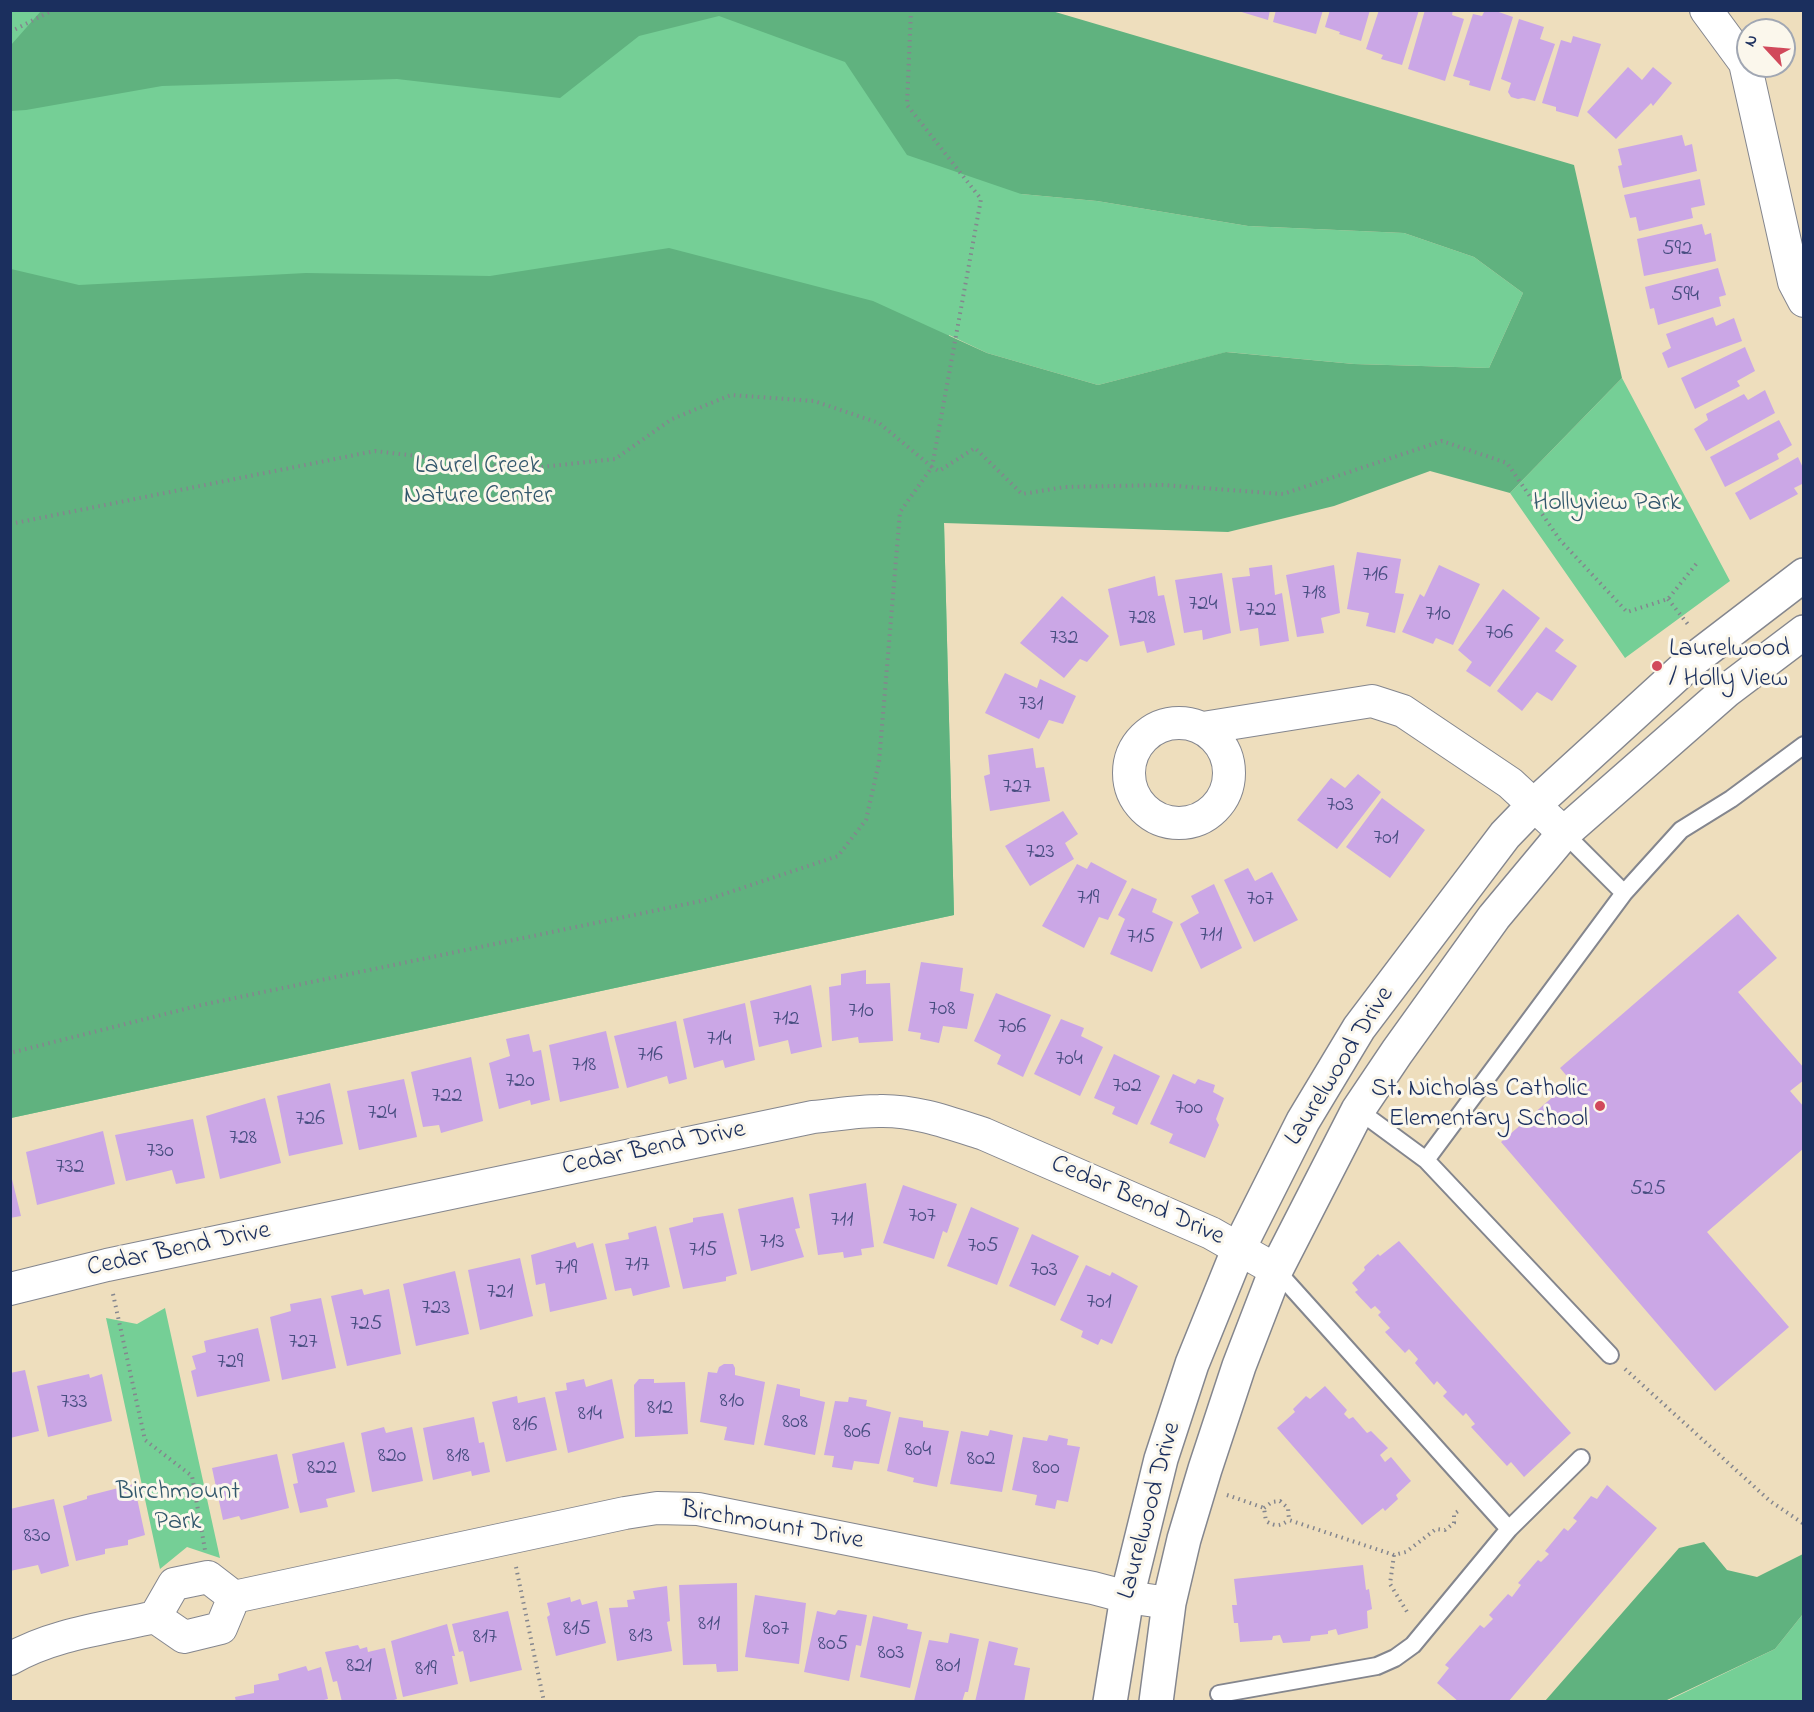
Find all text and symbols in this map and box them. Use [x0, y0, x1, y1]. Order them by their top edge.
north arrow [1736, 18, 1796, 78]
text: N [1738, 31, 1765, 51]
house number: 592 [1662, 237, 1692, 263]
house number: 594 [1671, 283, 1699, 309]
park label: Laurel Creek Nature Center [404, 452, 552, 514]
park label: Hollyview Park [1533, 489, 1681, 521]
house number: 716 [1362, 563, 1388, 589]
house number: 718 [1302, 581, 1326, 607]
house number: 724 [1188, 592, 1218, 618]
house number: 722 [1246, 598, 1276, 624]
house number: 710 [1425, 602, 1451, 628]
house number: 728 [1128, 606, 1156, 632]
house number: 706 [1485, 621, 1513, 647]
house number: 732 [1049, 626, 1079, 652]
place label: Laurelwood / Holly View [1669, 635, 1790, 696]
marker: Laurelwood / Holly View [1650, 659, 1664, 673]
house number: 731 [1018, 692, 1044, 718]
house number: 727 [1002, 775, 1032, 801]
house number: 703 [1326, 793, 1354, 819]
house number: 701 [1373, 826, 1399, 852]
house number: 723 [1025, 840, 1055, 866]
house number: 719 [1077, 886, 1099, 912]
house number: 707 [1246, 887, 1274, 913]
house number: 711 [1199, 923, 1223, 949]
house number: 715 [1127, 925, 1155, 951]
street label: Laurelwood Drive [1280, 982, 1402, 1152]
house number: 708 [929, 997, 955, 1023]
house number: 710 [848, 999, 874, 1025]
house number: 712 [773, 1007, 799, 1033]
house number: 706 [998, 1015, 1026, 1041]
house number: 714 [706, 1027, 732, 1053]
house number: 716 [637, 1043, 663, 1069]
house number: 704 [1055, 1047, 1083, 1073]
house number: 718 [572, 1053, 596, 1079]
house number: 720 [505, 1069, 535, 1095]
house number: 702 [1112, 1074, 1142, 1100]
place label: St. Nicholas Catholic Elementary School [1371, 1075, 1588, 1136]
house number: 722 [432, 1084, 462, 1110]
house number: 700 [1175, 1096, 1203, 1122]
marker: St. Nicholas Catholic Elementary School [1593, 1099, 1607, 1113]
house number: 724 [367, 1101, 397, 1127]
house number: 726 [295, 1107, 325, 1133]
street label: Cedar Bend Drive [560, 1115, 748, 1185]
house number: 728 [229, 1126, 257, 1152]
house number: 730 [146, 1139, 174, 1165]
street label: Cedar Bend Drive [1045, 1150, 1229, 1254]
house number: 732 [55, 1155, 85, 1181]
house number: 525 [1630, 1177, 1666, 1203]
house number: 707 [908, 1204, 936, 1230]
house number: 711 [830, 1208, 854, 1234]
street label: Cedar Bend Drive [85, 1216, 273, 1286]
house number: 713 [759, 1230, 785, 1256]
house number: 705 [967, 1234, 999, 1260]
house number: 715 [689, 1238, 717, 1264]
house number: 717 [624, 1253, 650, 1279]
house number: 719 [555, 1256, 577, 1282]
house number: 703 [1030, 1258, 1058, 1284]
house number: 721 [487, 1280, 513, 1306]
house number: 701 [1086, 1290, 1112, 1316]
house number: 723 [421, 1296, 451, 1322]
house number: 725 [350, 1312, 382, 1338]
house number: 727 [288, 1330, 318, 1356]
house number: 729 [217, 1350, 243, 1376]
house number: 810 [720, 1389, 744, 1415]
house number: 733 [60, 1390, 88, 1416]
house number: 812 [647, 1396, 673, 1422]
house number: 814 [578, 1402, 602, 1428]
house number: 808 [782, 1410, 808, 1436]
house number: 816 [513, 1413, 537, 1439]
street label: Laurelwood Drive [1112, 1419, 1190, 1603]
house number: 806 [843, 1420, 871, 1446]
house number: 804 [905, 1438, 931, 1464]
house number: 820 [378, 1444, 406, 1470]
house number: 818 [446, 1444, 470, 1470]
house number: 802 [967, 1447, 995, 1473]
house number: 822 [307, 1456, 337, 1482]
house number: 800 [1032, 1456, 1060, 1482]
park label: Birchmount Park [116, 1478, 240, 1540]
street label: Birchmount Drive [678, 1496, 866, 1558]
house number: 830 [24, 1524, 50, 1550]
house number: 811 [698, 1612, 720, 1638]
house number: 815 [563, 1617, 591, 1643]
house number: 807 [763, 1617, 789, 1643]
house number: 813 [629, 1624, 653, 1650]
house number: 817 [473, 1625, 497, 1651]
house number: 805 [818, 1632, 848, 1658]
house number: 803 [878, 1641, 904, 1667]
house number: 821 [346, 1654, 372, 1680]
house number: 801 [936, 1654, 960, 1680]
house number: 819 [415, 1657, 437, 1683]

